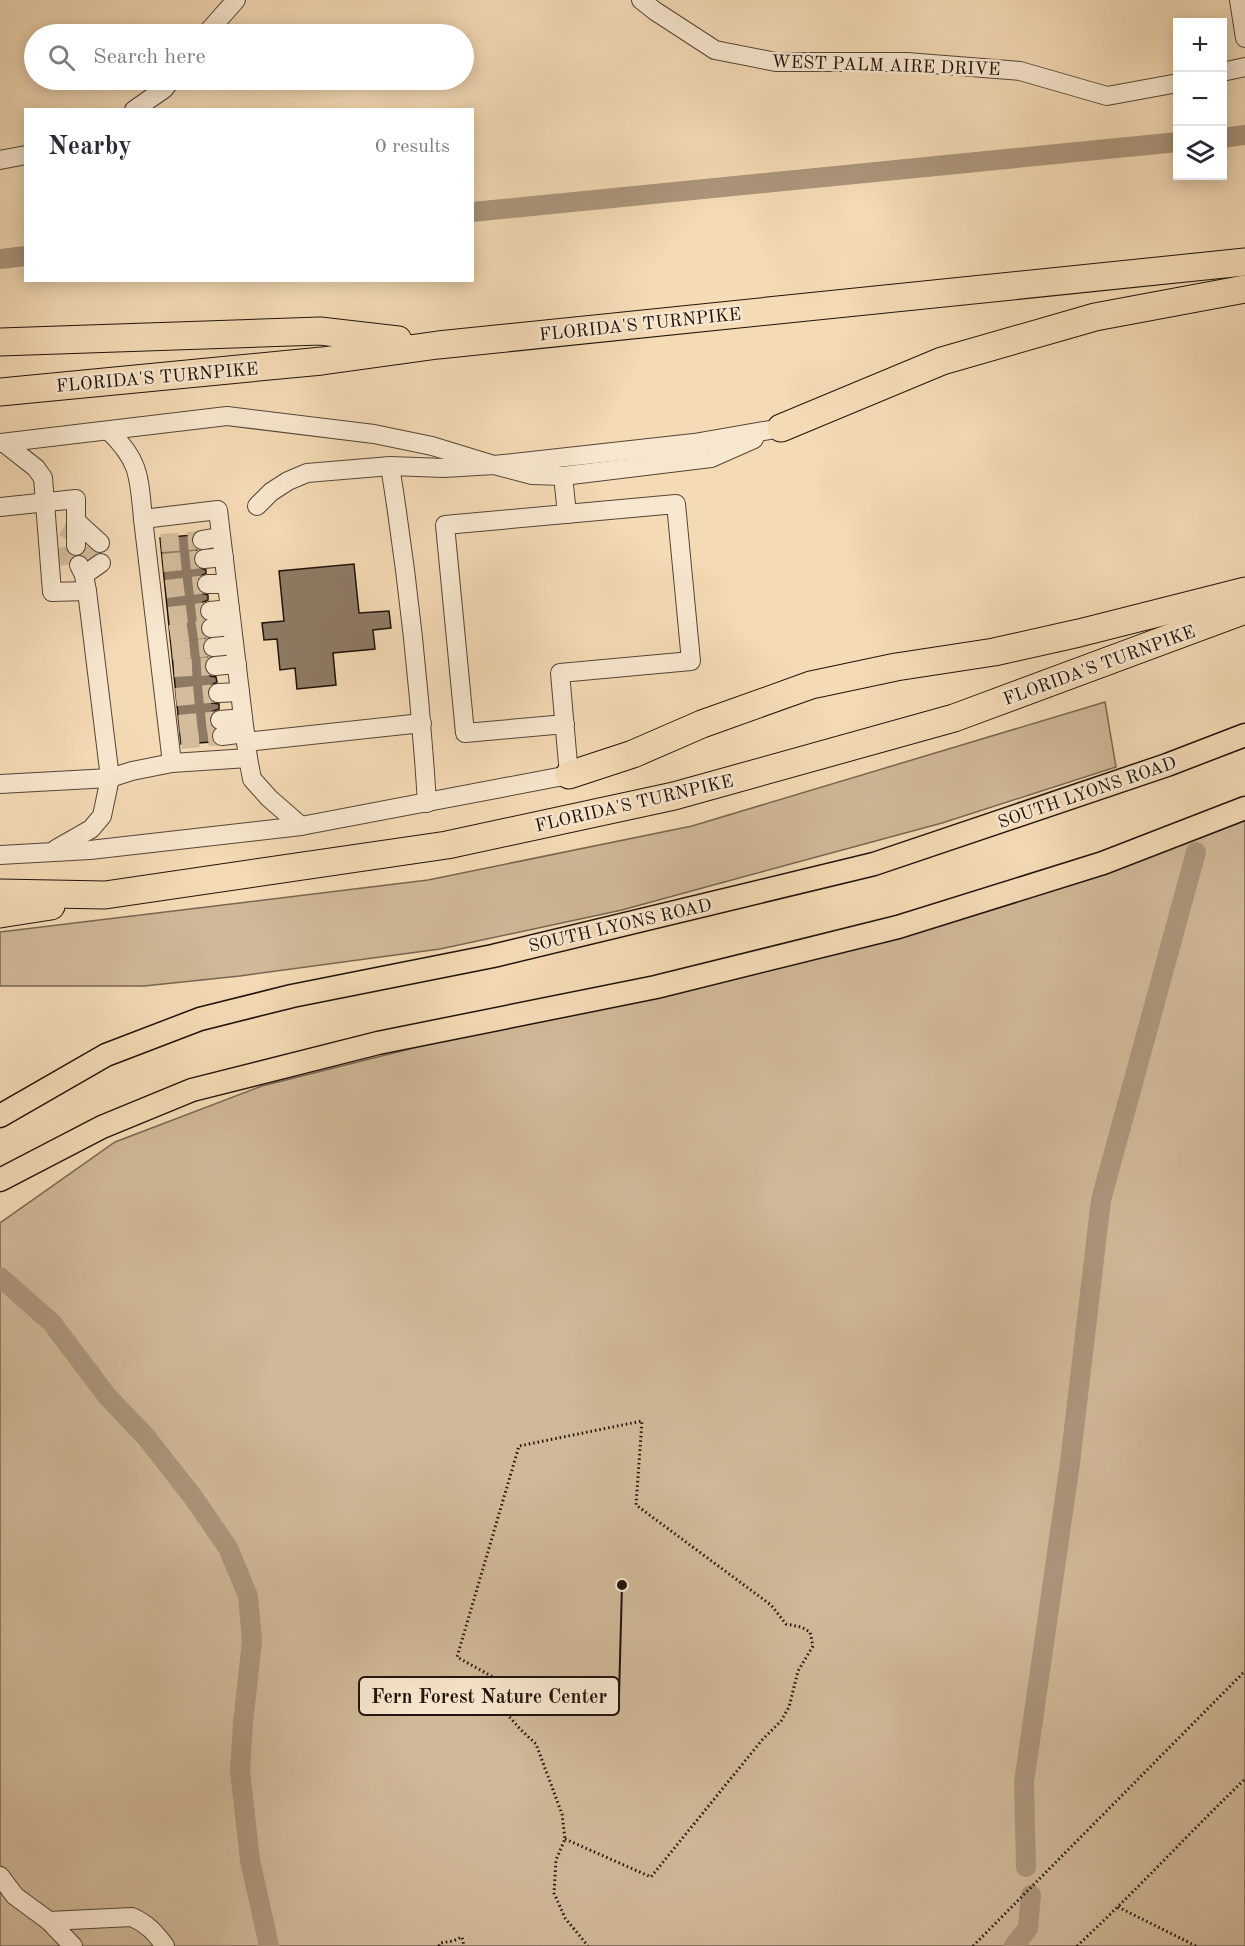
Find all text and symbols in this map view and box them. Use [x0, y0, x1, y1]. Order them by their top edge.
map controls [1173, 18, 1227, 180]
button: + [1173, 18, 1227, 72]
search box [24, 24, 474, 90]
icon: search [45, 41, 78, 74]
text: Search here [93, 46, 206, 68]
street label: WEST PALM AIRE DRIVE [771, 53, 1001, 79]
button: − [1173, 72, 1227, 126]
button: layers [1173, 126, 1227, 180]
text: Nearby [48, 134, 132, 160]
text: 0 results [375, 137, 450, 157]
street label: FLORIDA'S TURNPIKE [538, 305, 742, 345]
street label: FLORIDA'S TURNPIKE [55, 360, 259, 396]
street label: FLORIDA'S TURNPIKE [1001, 623, 1198, 709]
street label: SOUTH LYONS ROAD [996, 754, 1179, 832]
street label: FLORIDA'S TURNPIKE [533, 772, 735, 836]
street label: SOUTH LYONS ROAD [527, 896, 714, 956]
callout: Fern Forest Nature Center [359, 1677, 619, 1715]
text: Fern Forest Nature Center [371, 1688, 607, 1708]

